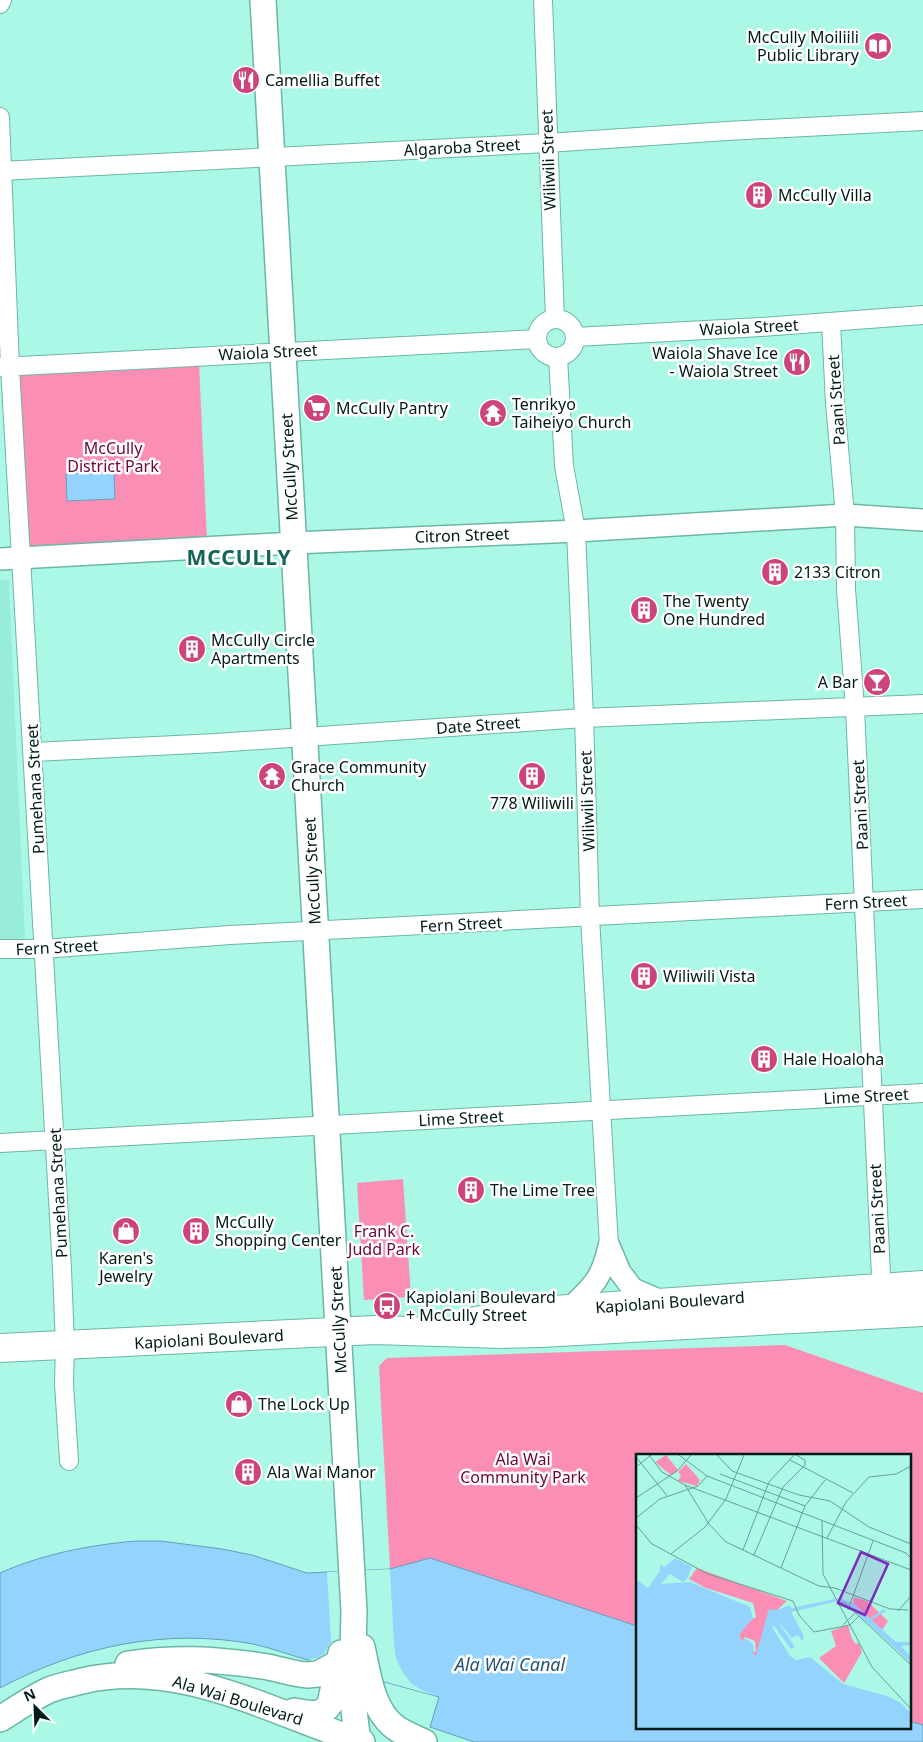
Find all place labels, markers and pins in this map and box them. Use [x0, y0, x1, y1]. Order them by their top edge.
place label: McCully Moiliili Public Library [747, 26, 860, 66]
library icon: McCully Moiliili Public Library [863, 31, 893, 61]
restaurant icon: Camellia Buffet [231, 65, 261, 95]
place label: Camellia Buffet [265, 69, 380, 91]
building icon: McCully Villa [744, 180, 774, 210]
place label: McCully Villa [778, 184, 872, 206]
place label: Waiola Shave Ice - Waiola Street [652, 342, 778, 382]
restaurant icon: Waiola Shave Ice - Waiola Street [782, 347, 812, 377]
supermarket icon: McCully Pantry [302, 393, 332, 423]
place label: Tenrikyo Taiheiyo Church [512, 393, 632, 433]
place label: McCully Pantry [336, 397, 449, 419]
temple icon: Tenrikyo Taiheiyo Church [478, 398, 508, 428]
building icon: 2133 Citron [760, 557, 790, 587]
place label: 2133 Citron [794, 561, 881, 583]
place label: The Twenty One Hundred [663, 590, 765, 630]
building icon: The Twenty One Hundred [629, 595, 659, 625]
place label: McCully Circle Apartments [211, 629, 315, 669]
building icon: McCully Circle Apartments [177, 634, 207, 664]
bar icon: A Bar [862, 667, 892, 697]
place label: A Bar [818, 671, 858, 693]
place label: Grace Community Church [291, 756, 427, 796]
temple icon: Grace Community Church [257, 761, 287, 791]
building icon: 778 Wiliwili [517, 761, 547, 791]
place label: 778 Wiliwili [490, 792, 574, 814]
building icon: Wiliwili Vista [629, 961, 659, 991]
place label: Wiliwili Vista [663, 965, 756, 987]
building icon: Hale Hoaloha [749, 1044, 779, 1074]
place label: Hale Hoaloha [783, 1048, 884, 1070]
building icon: The Lime Tree [456, 1175, 486, 1205]
place label: The Lime Tree [490, 1179, 595, 1201]
place label: McCully Shopping Center [215, 1211, 342, 1251]
shop icon: Karen's Jewelry [111, 1216, 141, 1246]
building icon: McCully Shopping Center [181, 1216, 211, 1246]
place label: Karen's Jewelry [97, 1247, 154, 1287]
place label: Kapiolani Boulevard + McCully Street [406, 1286, 556, 1326]
bus stop icon: Kapiolani Boulevard + McCully Street [372, 1291, 402, 1321]
shop icon: The Lock Up [224, 1389, 254, 1419]
place label: The Lock Up [258, 1393, 350, 1415]
building icon: Ala Wai Manor [233, 1457, 263, 1487]
place label: Ala Wai Manor [267, 1461, 376, 1483]

